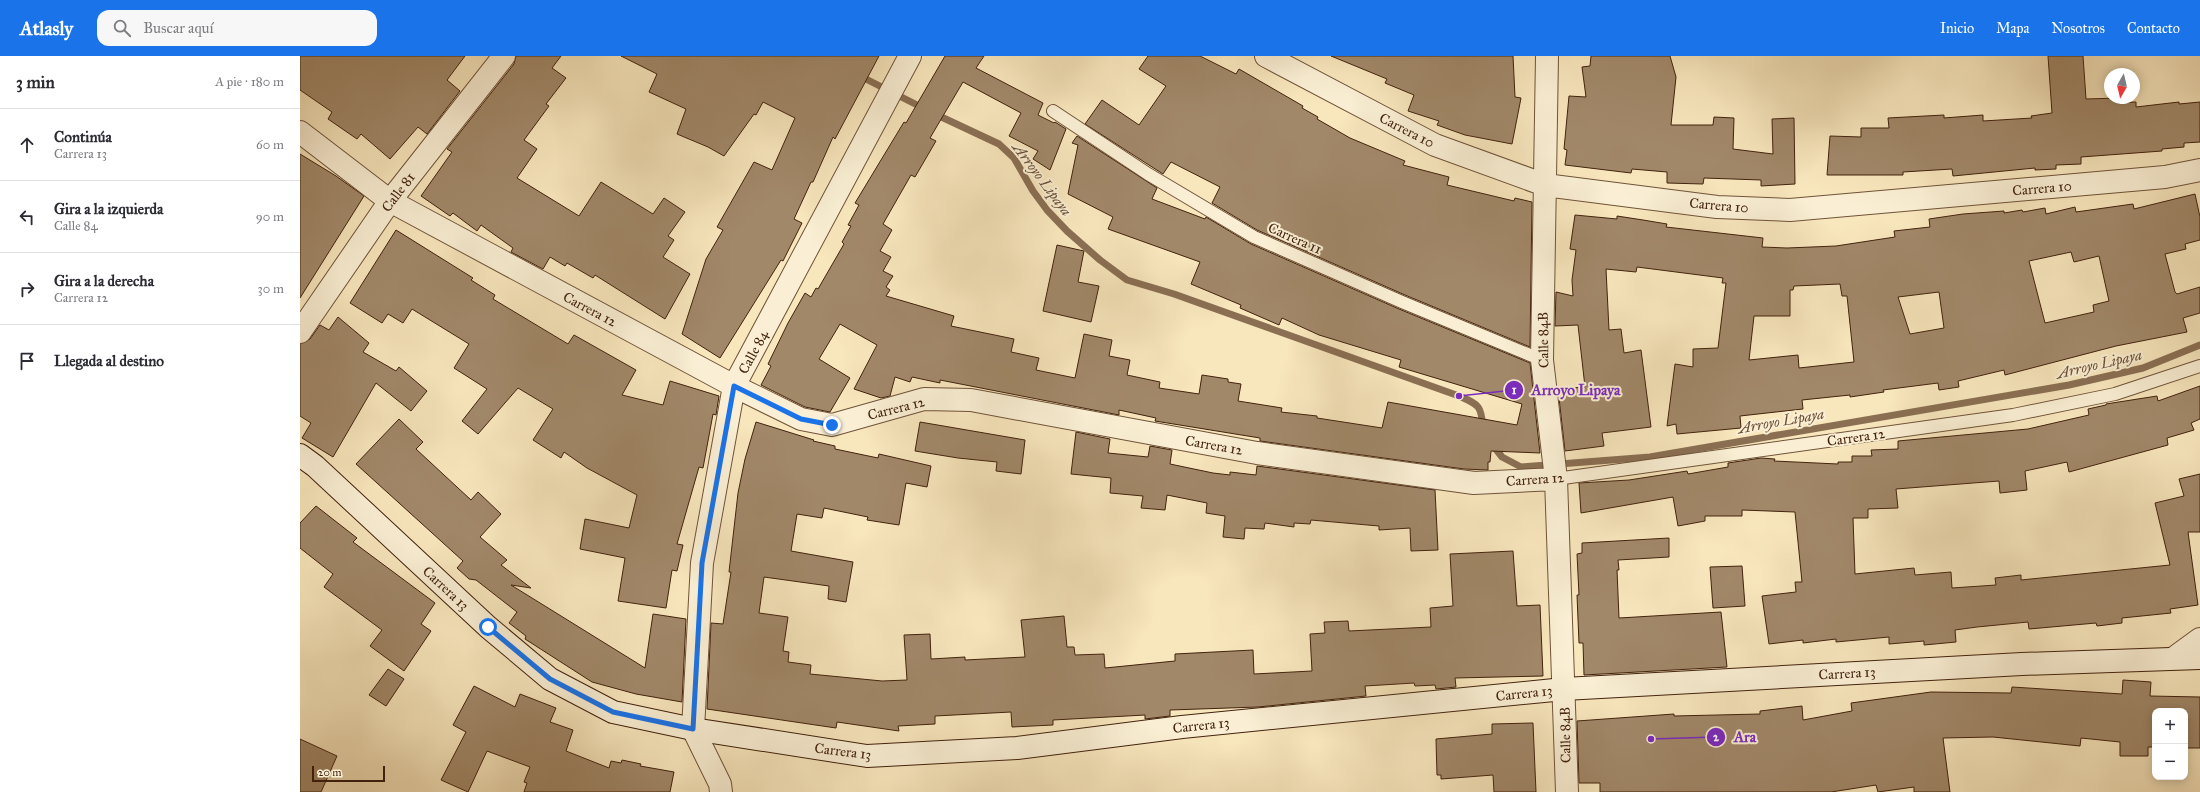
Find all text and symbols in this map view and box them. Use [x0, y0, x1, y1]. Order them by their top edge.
search box [97, 10, 377, 46]
text: Atlasly [20, 17, 73, 40]
icon: search [111, 17, 133, 39]
text: Buscar aquí [143, 19, 214, 37]
text: Inicio [1940, 20, 1974, 37]
text: Mapa [1996, 20, 2029, 37]
text: Nosotros [2051, 20, 2105, 37]
text: Contacto [2127, 20, 2180, 37]
north arrow [2104, 68, 2140, 104]
text: 3 min [16, 72, 55, 93]
text: A pie · 180 m [215, 74, 284, 90]
street label: Carrera 10 [1376, 109, 1437, 152]
text: Continúa [54, 128, 112, 146]
icon: ahead [16, 134, 38, 156]
text: 60 m [256, 137, 284, 153]
water label: Arroyo Lipaya [1007, 137, 1075, 220]
text: Carrera 13 [54, 146, 107, 162]
street label: Calle 81 [378, 169, 419, 215]
street label: Carrera 10 [2012, 177, 2072, 200]
street label: Carrera 10 [1689, 194, 1749, 217]
text: Gira a la izquierda [54, 200, 163, 218]
icon: left [16, 206, 38, 228]
text: 90 m [256, 209, 284, 225]
text: Calle 84 [54, 218, 98, 234]
street label: Carrera 11 [1265, 219, 1325, 258]
text: Gira a la derecha [54, 272, 154, 290]
icon: right [16, 278, 38, 300]
text: 30 m [258, 281, 284, 297]
street label: Carrera 12 [560, 288, 620, 331]
text: Carrera 12 [54, 290, 108, 306]
street label: Calle 84B [1535, 312, 1552, 368]
street label: Calle 84 [735, 326, 773, 377]
water label: Arroyo Lipaya [2053, 345, 2144, 384]
icon: arrive [16, 350, 38, 372]
text: Llegada al destino [54, 352, 164, 370]
callout: Arroyo Lipaya [1504, 377, 1628, 404]
text: Arroyo Lipaya [1531, 381, 1621, 400]
text: 1 [1512, 383, 1517, 397]
street label: Carrera 12 [866, 393, 927, 424]
water label: Arroyo Lipaya [1735, 405, 1826, 439]
route end [823, 416, 841, 434]
street label: Carrera 12 [1826, 425, 1886, 450]
street label: Carrera 12 [1184, 432, 1244, 459]
street label: Carrera 12 [1505, 469, 1565, 490]
street label: Carrera 13 [419, 563, 472, 614]
route start [479, 618, 497, 636]
street label: Carrera 13 [1818, 664, 1876, 683]
street label: Carrera 13 [1495, 682, 1553, 705]
street label: Calle 84B [1557, 707, 1574, 763]
map controls [2152, 708, 2188, 780]
button: + [2152, 708, 2188, 744]
street label: Carrera 13 [1172, 714, 1230, 737]
callout: Ara [1706, 724, 1764, 751]
text: Ara [1733, 728, 1757, 746]
text: 2 [1713, 730, 1720, 744]
street label: Carrera 13 [814, 740, 872, 763]
button: − [2152, 744, 2188, 780]
scale bar [312, 764, 385, 783]
text: 20 m [318, 766, 341, 779]

